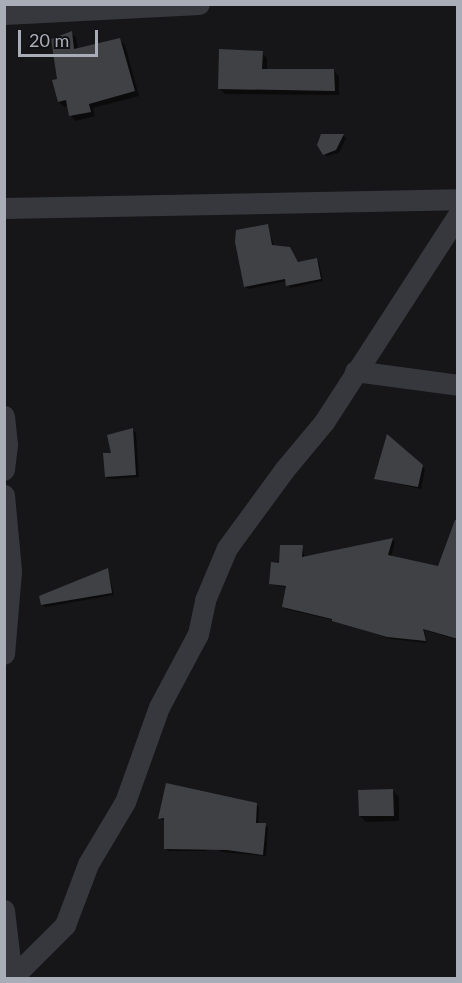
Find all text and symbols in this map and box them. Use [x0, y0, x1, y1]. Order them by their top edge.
scale bar [21, 18, 100, 56]
text: 20 m [29, 29, 69, 51]

